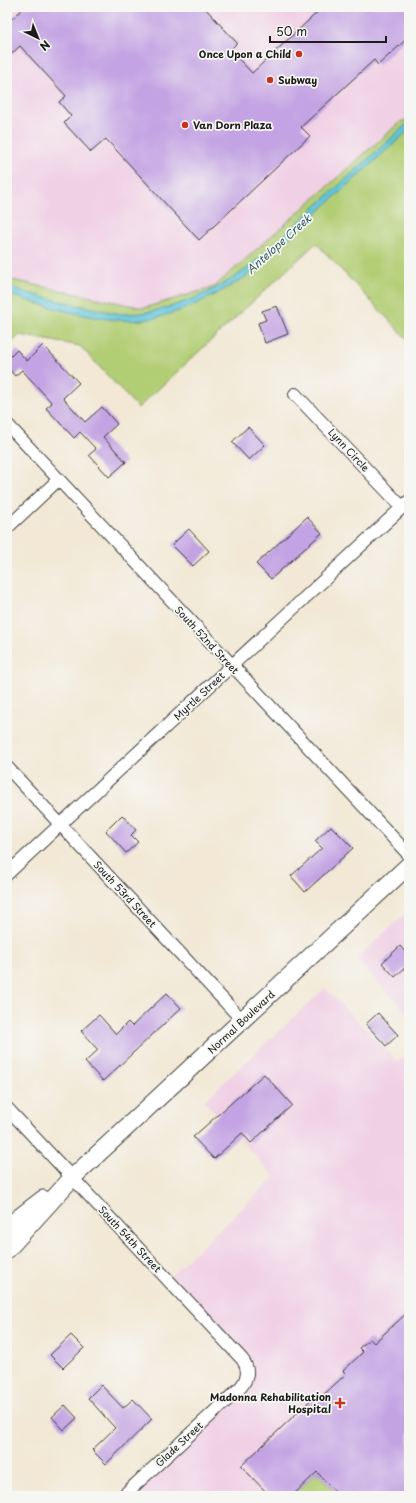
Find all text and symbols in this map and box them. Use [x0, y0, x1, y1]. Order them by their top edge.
north arrow [18, 18, 58, 58]
scale bar [270, 18, 386, 44]
text: 50 m [276, 22, 307, 40]
text: N [36, 36, 54, 55]
place label: Once Upon a Child [199, 46, 291, 61]
marker: Once Upon a Child [294, 49, 304, 59]
place label: Subway [278, 72, 318, 88]
marker: Subway [265, 75, 275, 85]
place label: Van Dorn Plaza [193, 117, 272, 132]
marker: Van Dorn Plaza [180, 120, 190, 130]
water label: Antelope Creek [242, 209, 316, 278]
street label: Lynn Circle [325, 425, 374, 475]
street label: South 52nd Street [172, 602, 243, 677]
street label: Myrtle Street [170, 668, 228, 723]
street label: South 53rd Street [90, 857, 160, 930]
street label: Normal Boulevard [204, 986, 278, 1057]
street label: South 54th Street [95, 1202, 165, 1275]
place label: Madonna Rehabilitation Hospital [210, 1389, 331, 1416]
marker: Madonna Rehabilitation Hospital [334, 1397, 346, 1409]
street label: Glade Street [152, 1418, 206, 1470]

